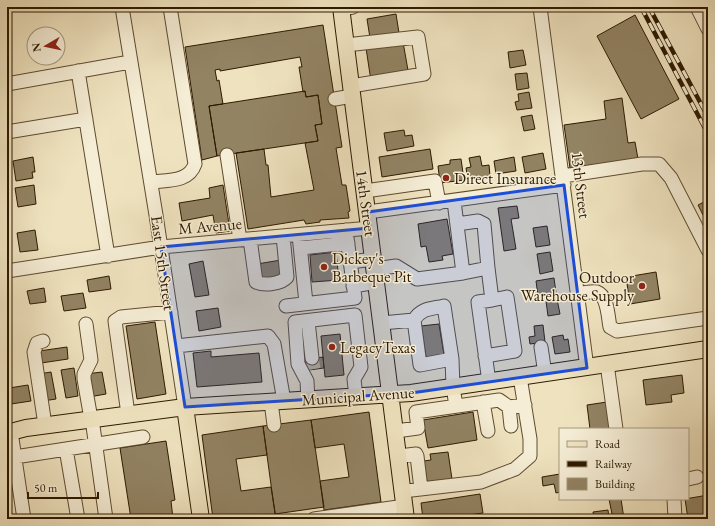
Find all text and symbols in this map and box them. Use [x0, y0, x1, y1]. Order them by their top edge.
north arrow [26, 26, 66, 66]
text: N [28, 42, 44, 53]
street label: 13th Street [566, 150, 596, 220]
street label: 14th Street [351, 168, 381, 238]
place label: Direct Insurance [454, 168, 556, 189]
marker: Direct Insurance [441, 173, 451, 183]
street label: M Avenue [177, 213, 243, 239]
street label: East 15th Street [146, 214, 180, 312]
place label: Dickey's Barbeque Pit [332, 248, 411, 287]
marker: Dickey's Barbeque Pit [319, 262, 329, 272]
place label: Outdoor Warehouse Supply [521, 267, 635, 306]
marker: Outdoor Warehouse Supply [637, 281, 647, 291]
place label: LegacyTexas [340, 337, 415, 358]
marker: LegacyTexas [327, 342, 337, 352]
street label: Municipal Avenue [301, 382, 415, 410]
legend [559, 428, 689, 500]
text: Road [595, 436, 621, 452]
text: Railway [595, 456, 633, 472]
scale bar [28, 474, 98, 500]
text: Building [595, 476, 636, 492]
text: 50 m [34, 480, 58, 496]

